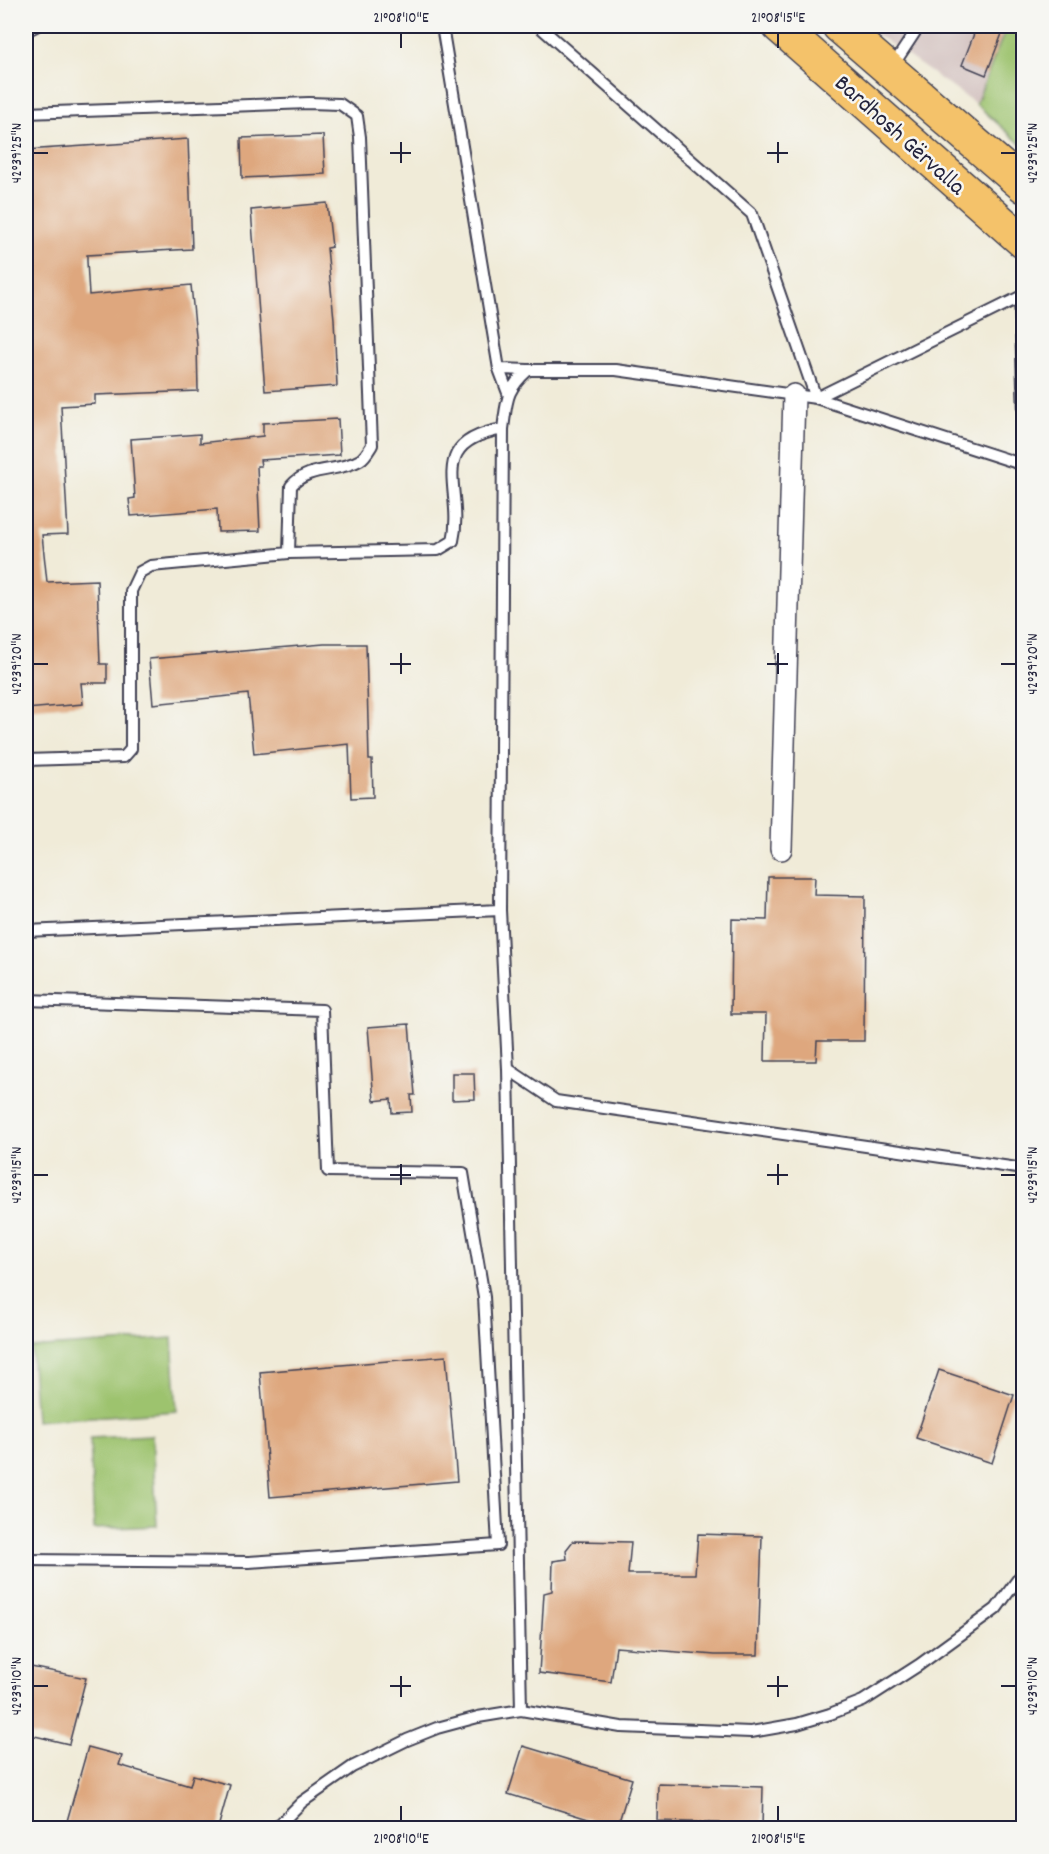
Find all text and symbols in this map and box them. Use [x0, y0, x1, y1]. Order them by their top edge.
text: 21°08'10"E [373, 8, 429, 30]
text: 21°08'15"E [751, 8, 805, 30]
street label: Bardhosh Gërvalla [826, 68, 973, 205]
text: 42°39'25"N [7, 123, 29, 183]
text: 42°39'25"N [1023, 123, 1045, 183]
text: 42°39'20"N [7, 633, 29, 695]
text: 42°39'20"N [1023, 633, 1045, 695]
text: 42°39'15"N [7, 1146, 29, 1204]
text: 42°39'15"N [1023, 1146, 1045, 1204]
text: 42°39'10"N [7, 1657, 29, 1715]
text: 42°39'10"N [1023, 1657, 1045, 1715]
text: 21°08'10"E [373, 1829, 429, 1851]
text: 21°08'15"E [751, 1829, 805, 1851]

